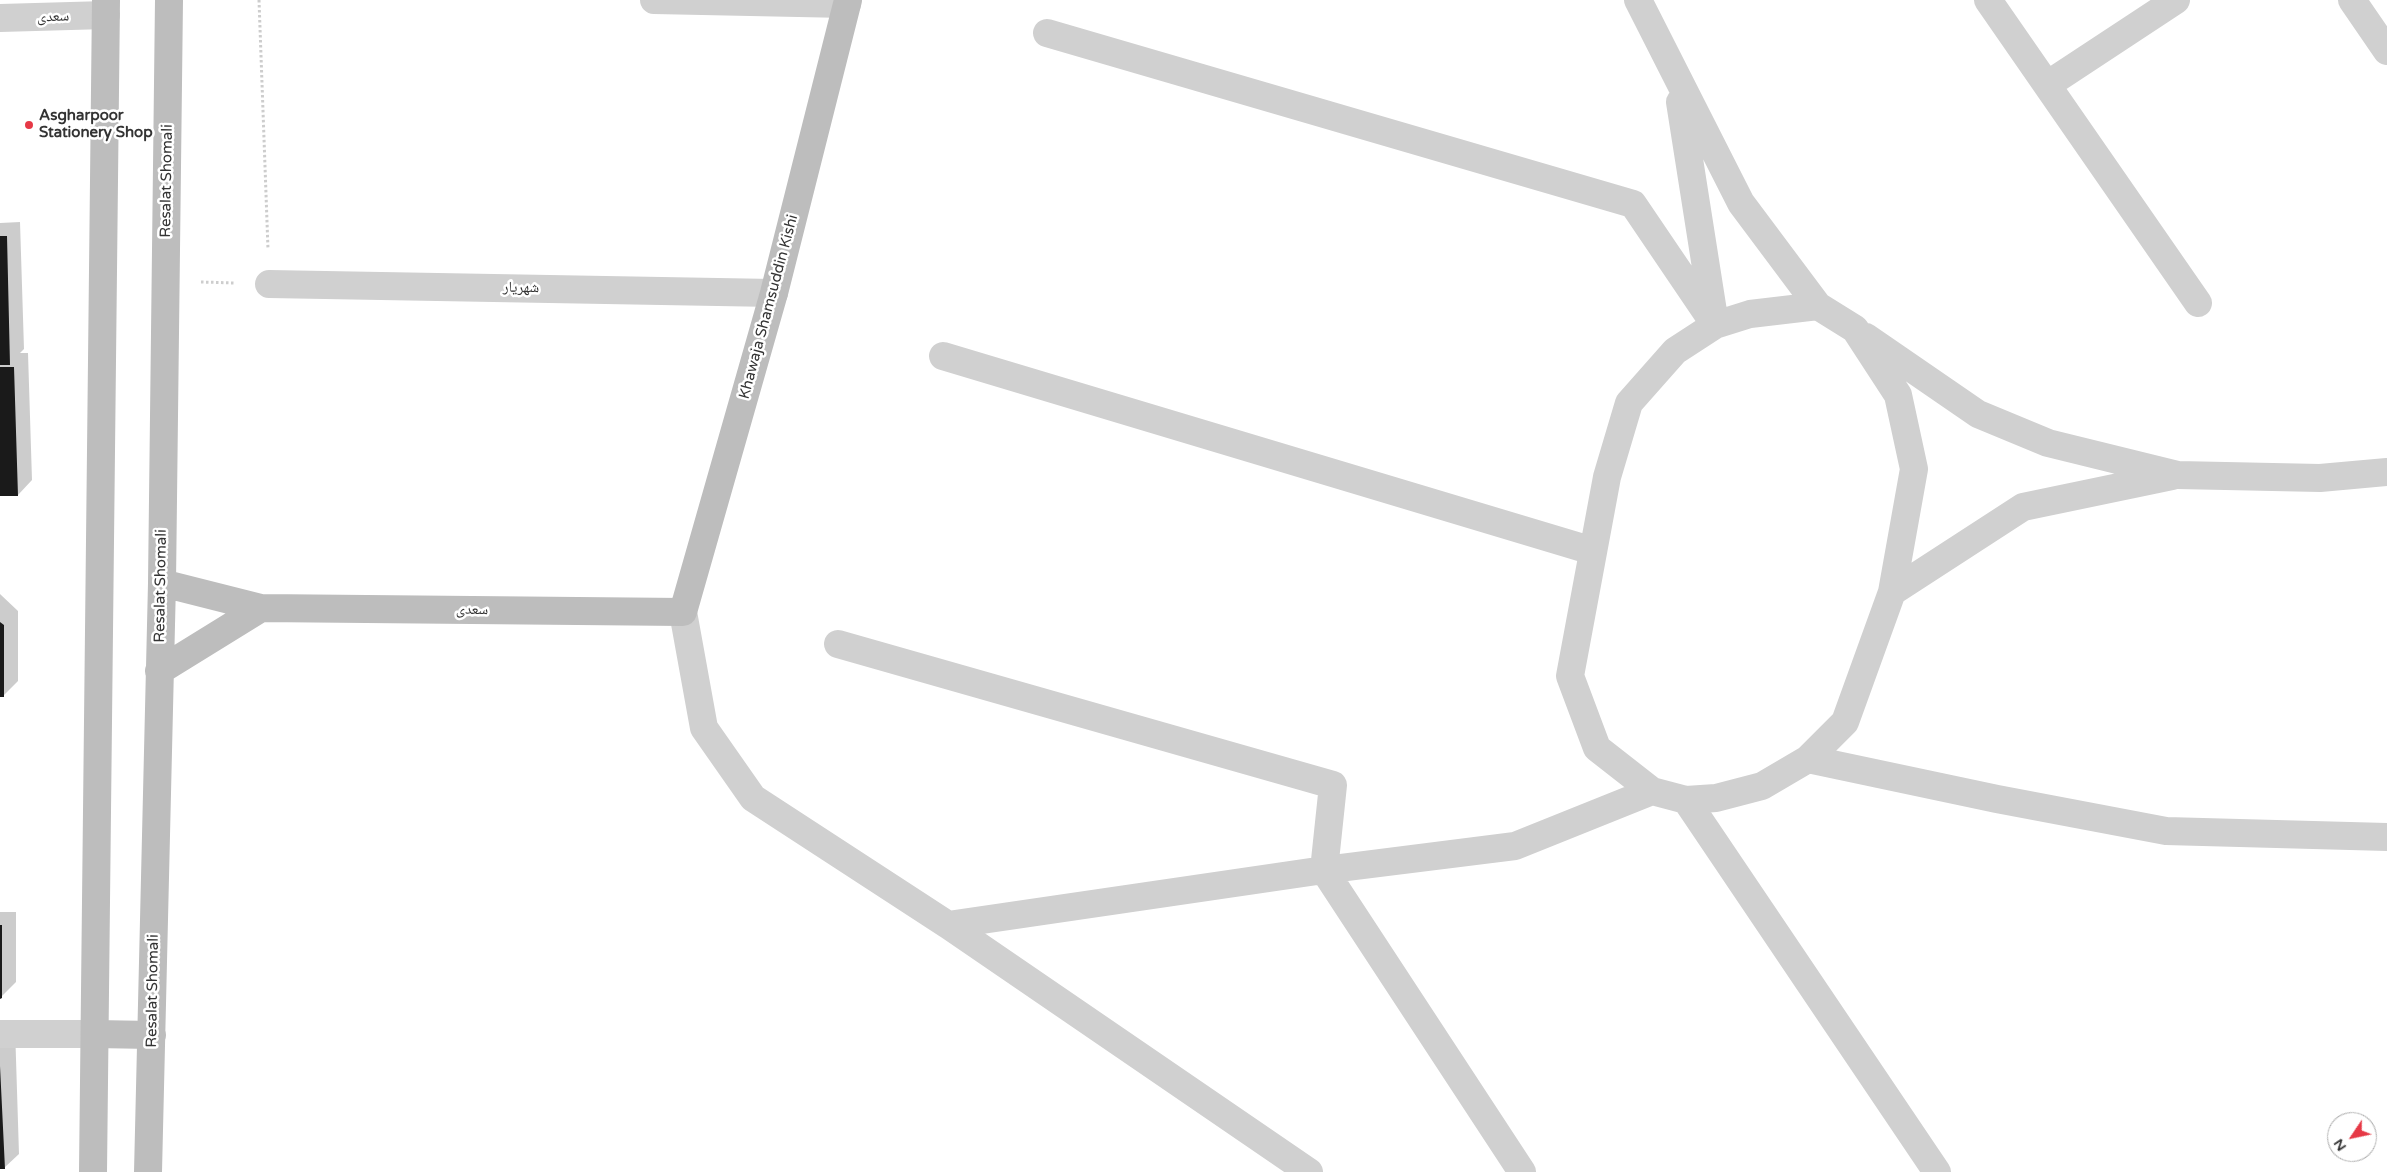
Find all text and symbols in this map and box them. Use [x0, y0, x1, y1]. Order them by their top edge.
street label: سعدی [36, 7, 70, 27]
place label: Asgharpoor Stationery Shop [39, 107, 153, 142]
marker: Asgharpoor Stationery Shop [23, 119, 35, 131]
street label: Resalat Shomali [157, 124, 177, 238]
street label: Khawaja Shamsuddin Kishi [736, 213, 802, 401]
street label: شهریار [503, 279, 539, 297]
street label: Resalat Shomali [151, 529, 171, 643]
street label: سعدی [456, 601, 488, 619]
street label: Resalat Shomali [143, 934, 163, 1048]
north arrow [2327, 1112, 2377, 1162]
text: N [2330, 1136, 2350, 1155]

